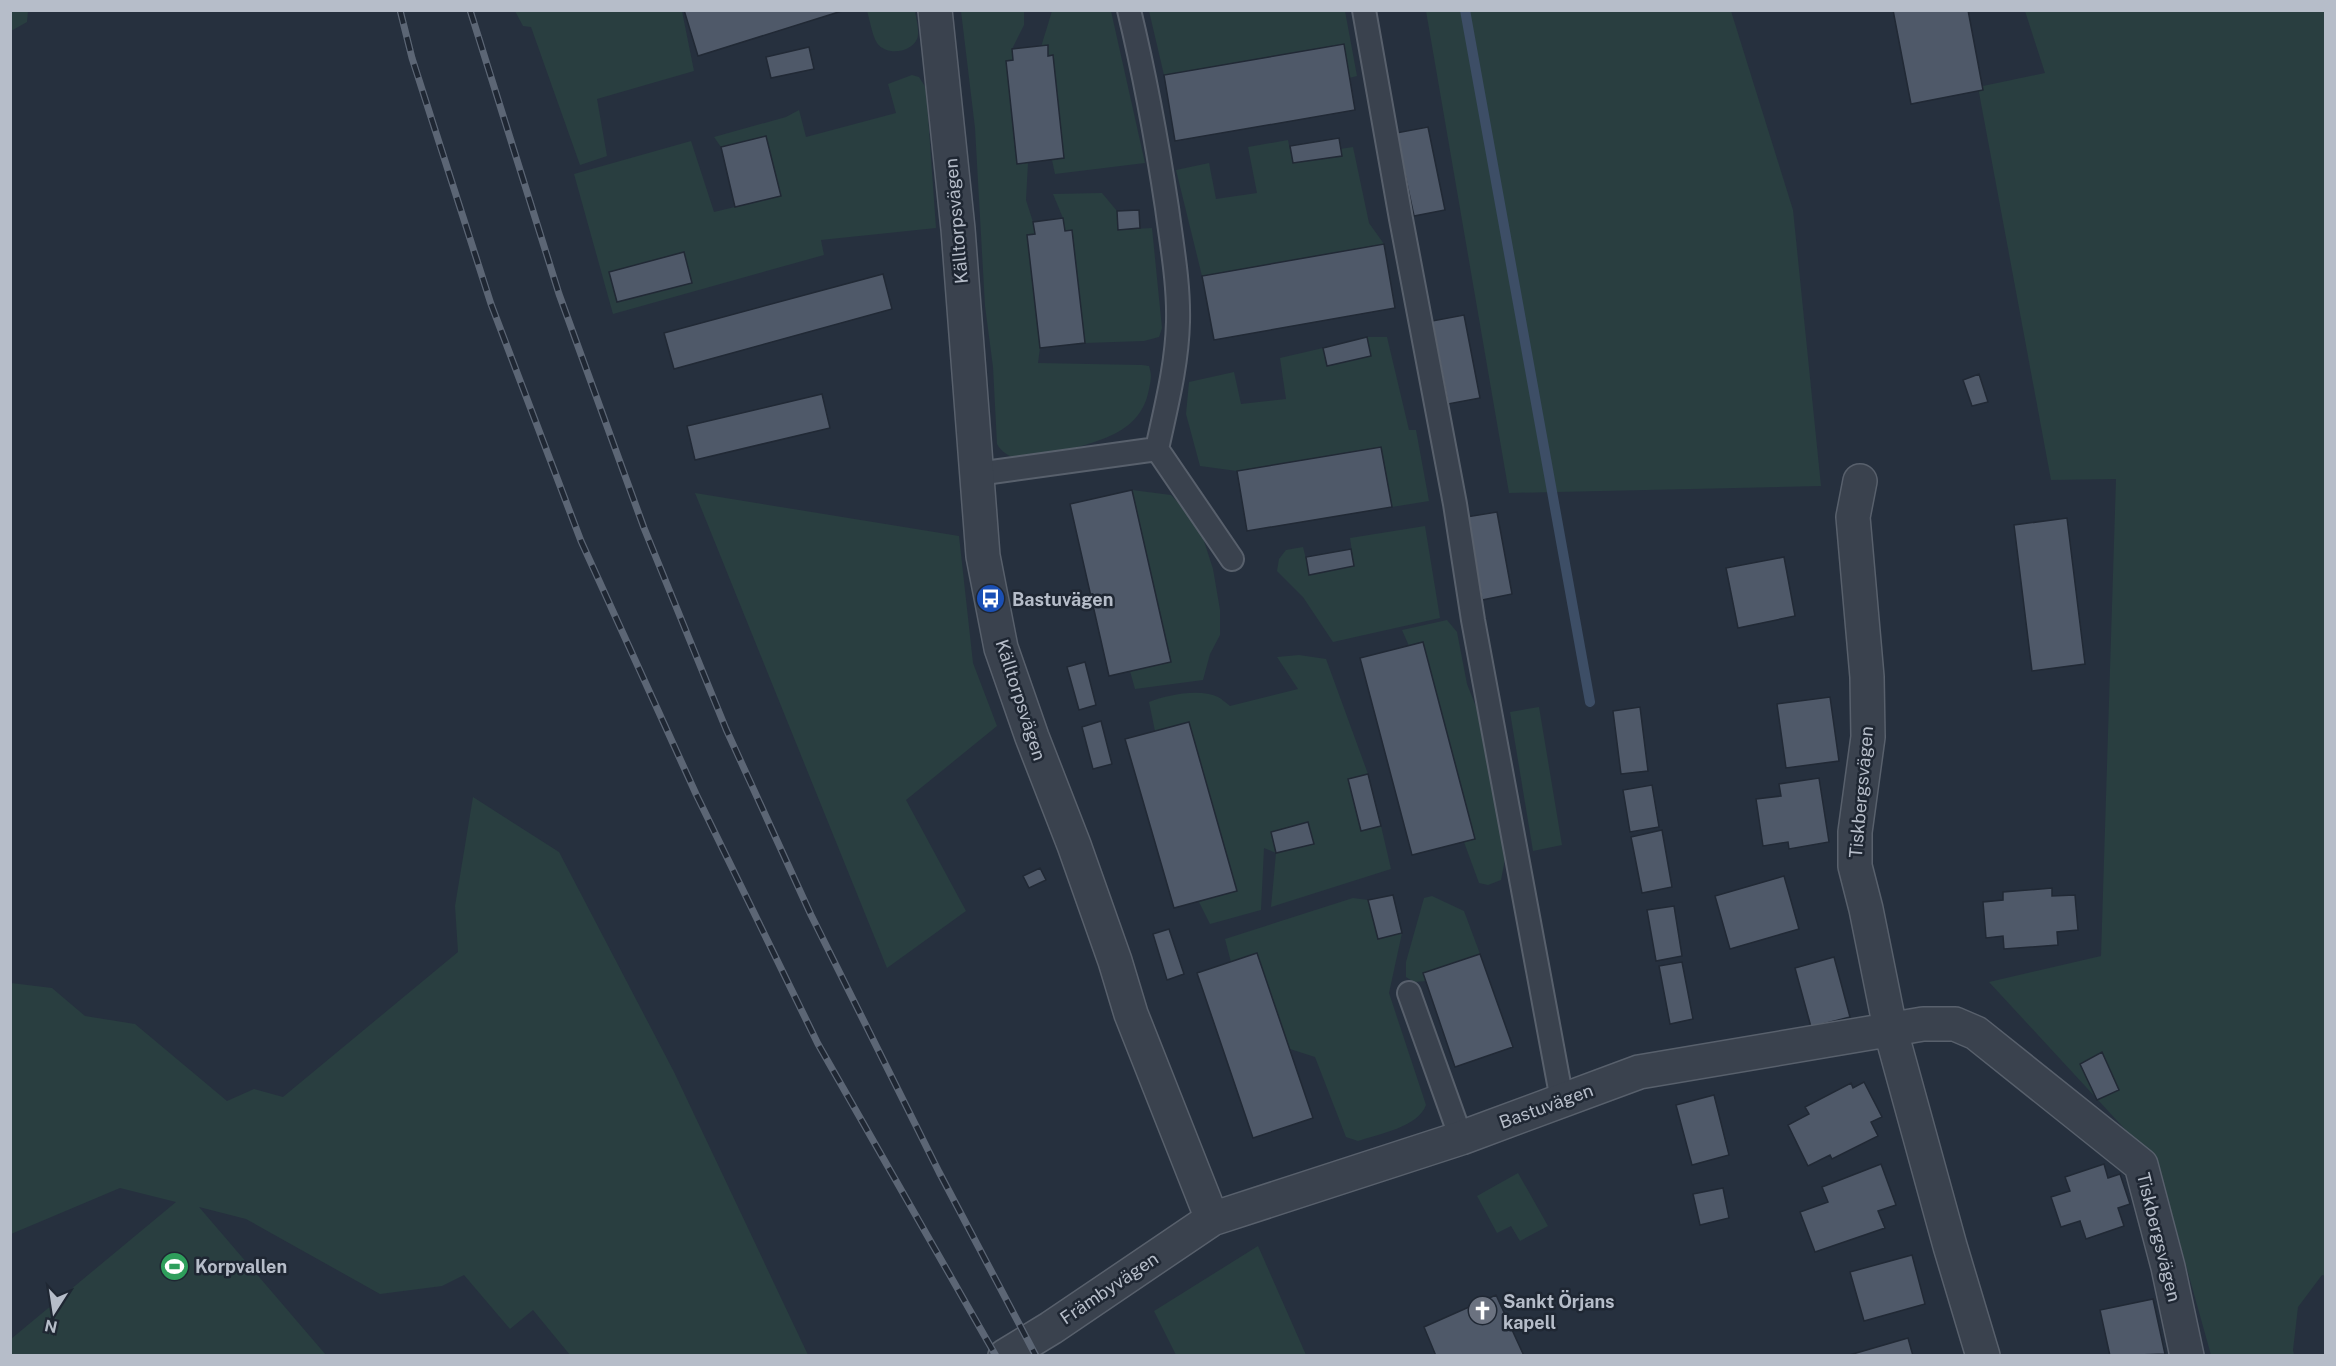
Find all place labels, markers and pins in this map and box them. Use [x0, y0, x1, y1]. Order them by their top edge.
bus stop icon: Bastuvägen [975, 583, 1007, 615]
place label: Bastuvägen [1012, 589, 1113, 610]
sports icon: Korpvallen [158, 1250, 190, 1282]
place label: Korpvallen [195, 1256, 287, 1277]
place label: Sankt Örjans kapell [1503, 1290, 1615, 1333]
church icon: Sankt Örjans kapell [1466, 1295, 1498, 1327]

